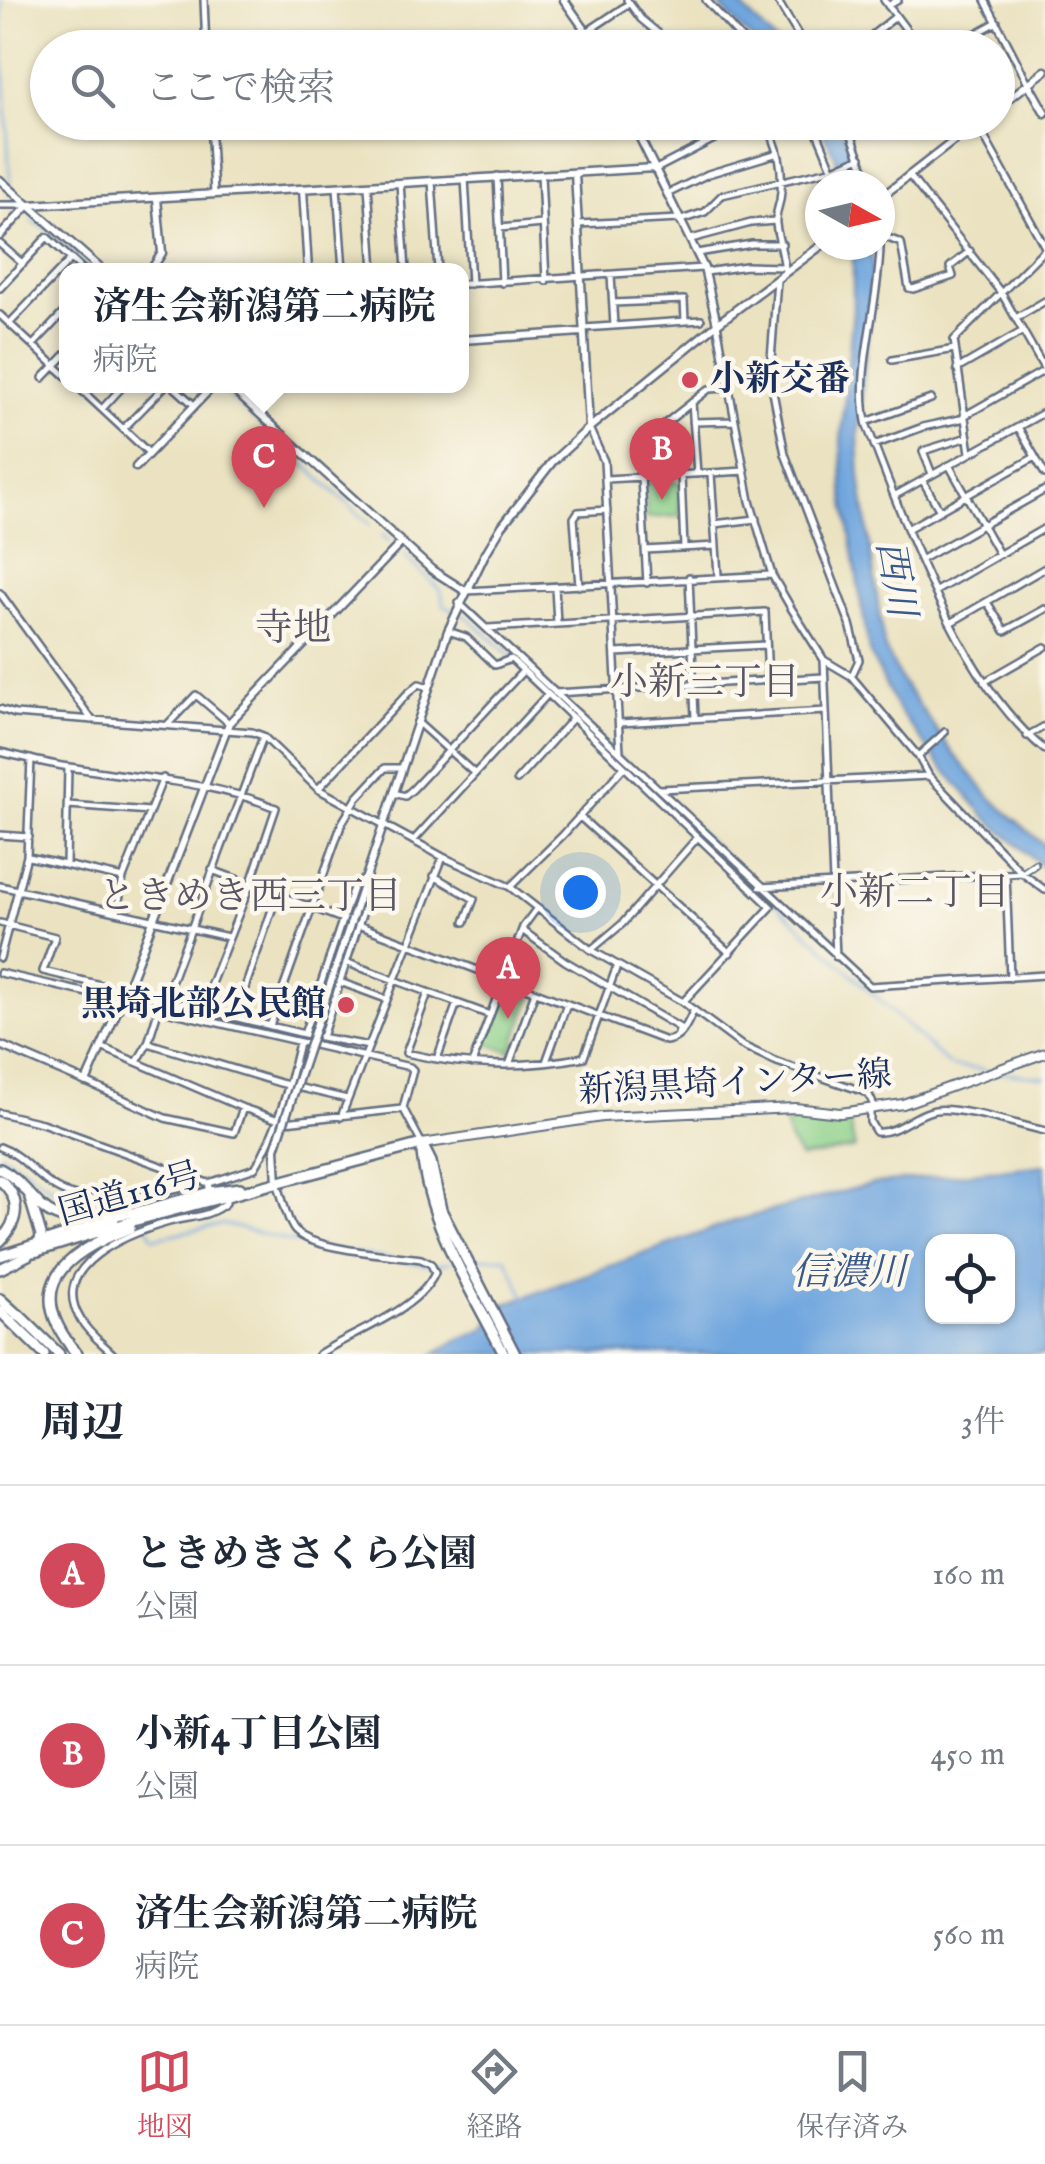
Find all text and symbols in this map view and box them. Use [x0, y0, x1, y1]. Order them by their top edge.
search box [30, 30, 1015, 140]
icon: search [65, 58, 120, 113]
text: ここで検索 [145, 66, 335, 114]
north arrow [805, 170, 895, 260]
popup [59, 263, 469, 393]
text: 済生会新潟第二病院 [93, 285, 435, 333]
text: 病院 [93, 341, 157, 382]
place label: 小新交番 [710, 358, 850, 403]
marker: 小新交番 [679, 369, 701, 391]
pin: B [630, 418, 694, 500]
pin: C [232, 426, 296, 508]
water label: 西川 [864, 537, 925, 625]
district label: 寺地 [255, 606, 331, 654]
district label: 小新三丁目 [610, 660, 800, 708]
your location [555, 867, 606, 918]
district label: 小新二丁目 [820, 870, 1010, 918]
district label: ときめき西三丁目 [98, 874, 402, 922]
pin: A [476, 936, 540, 1019]
place label: 黒埼北部公民館 [81, 983, 326, 1028]
marker: 黒埼北部公民館 [335, 994, 357, 1016]
street label: 新潟黒埼インター線 [577, 1053, 893, 1115]
street label: 国道116号 [54, 1153, 206, 1237]
map controls [925, 1234, 1015, 1324]
button: locate [925, 1234, 1015, 1324]
water label: 信濃川 [792, 1250, 910, 1298]
text: 周辺 [40, 1398, 124, 1451]
text: 3件 [961, 1403, 1005, 1444]
text: ときめきさくら公園 [135, 1532, 477, 1580]
text: A [62, 1555, 83, 1596]
text: 160 m [932, 1555, 1005, 1596]
text: 公園 [135, 1588, 199, 1629]
text: 小新4丁目公園 [135, 1712, 382, 1760]
text: B [62, 1735, 83, 1776]
text: 450 m [931, 1735, 1005, 1776]
text: 公園 [135, 1768, 199, 1809]
text: 済生会新潟第二病院 [135, 1892, 477, 1940]
text: C [61, 1915, 84, 1956]
text: 560 m [933, 1915, 1005, 1956]
text: 病院 [135, 1948, 199, 1989]
tab: 地図 [137, 2044, 193, 2146]
tab: 経路 [466, 2044, 522, 2146]
tab: 保存済み [796, 2044, 908, 2146]

